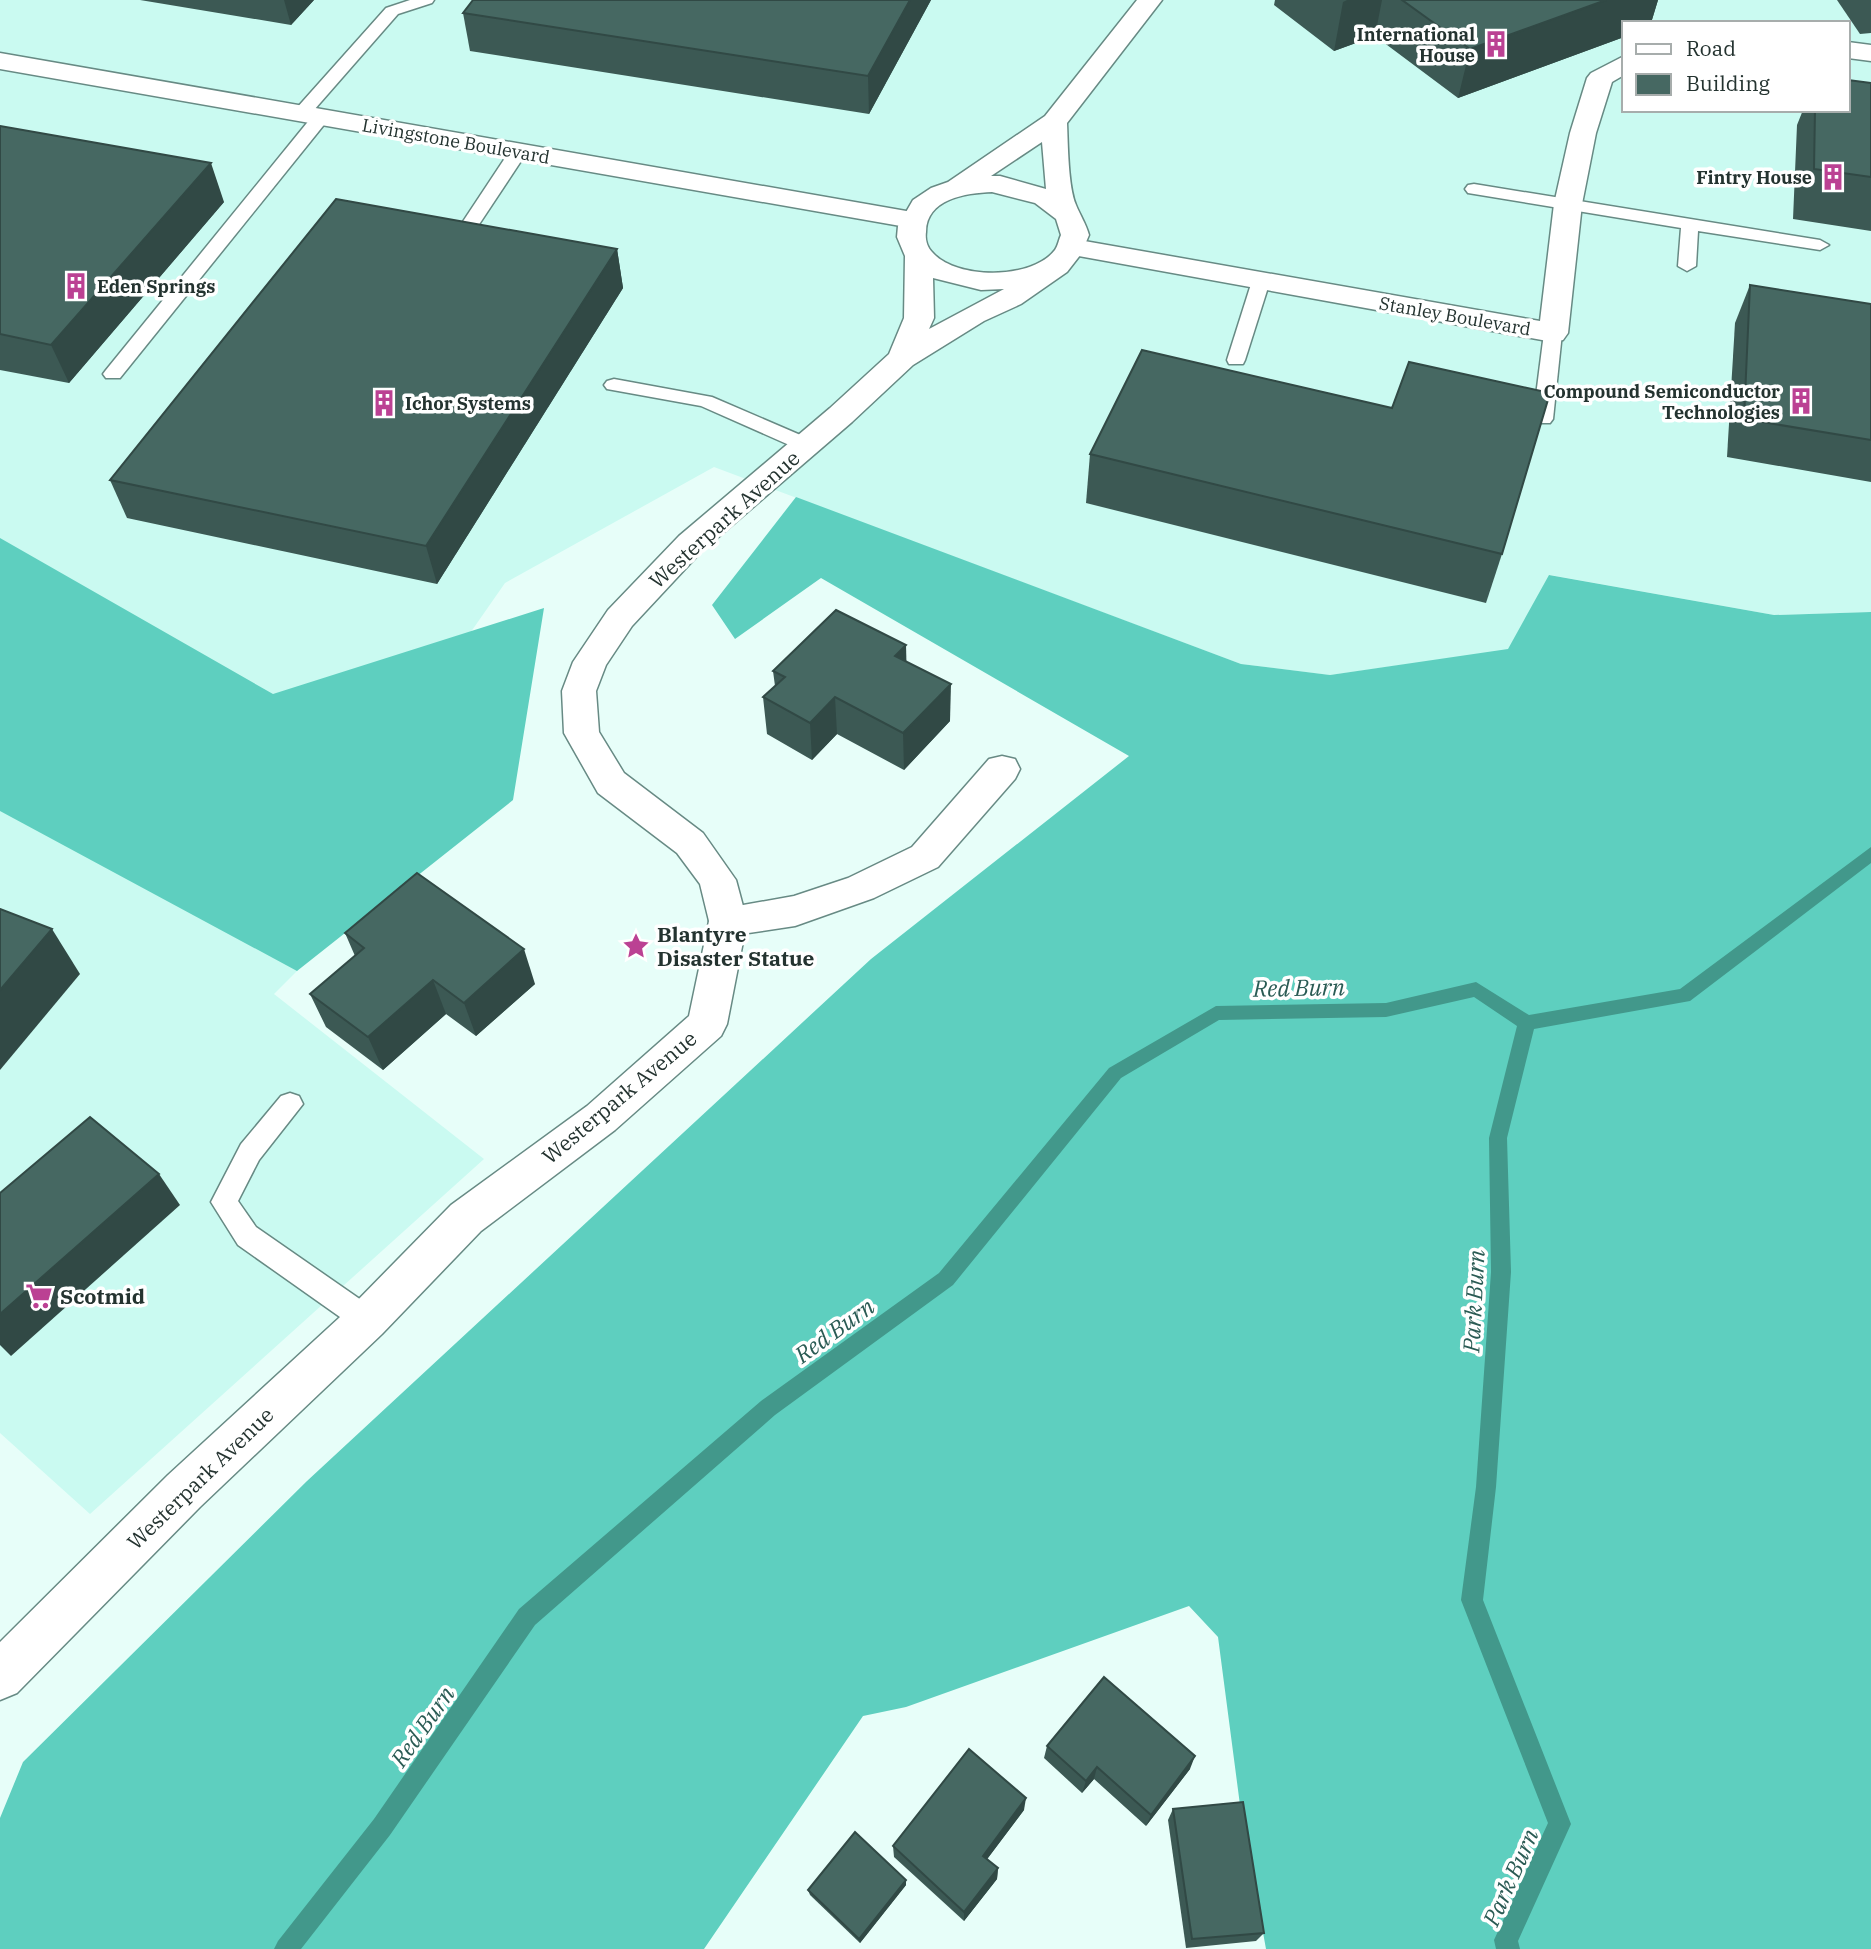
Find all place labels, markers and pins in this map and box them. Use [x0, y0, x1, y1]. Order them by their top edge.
place label: International House [1357, 23, 1475, 67]
building icon: International House [1481, 29, 1511, 59]
building icon: Fintry House [1818, 162, 1848, 192]
place label: Fintry House [1696, 166, 1812, 189]
building icon: Eden Springs [61, 271, 91, 301]
place label: Eden Springs [97, 275, 215, 298]
place label: Compound Semiconductor Technologies [1544, 380, 1780, 424]
building icon: Compound Semiconductor Technologies [1786, 386, 1816, 416]
building icon: Ichor Systems [369, 388, 399, 418]
place label: Ichor Systems [405, 392, 531, 415]
place label: Blantyre Disaster Statue [657, 920, 814, 972]
place icon: Blantyre Disaster Statue [621, 931, 651, 961]
supermarket icon: Scotmid [24, 1281, 54, 1311]
place label: Scotmid [60, 1282, 145, 1310]

